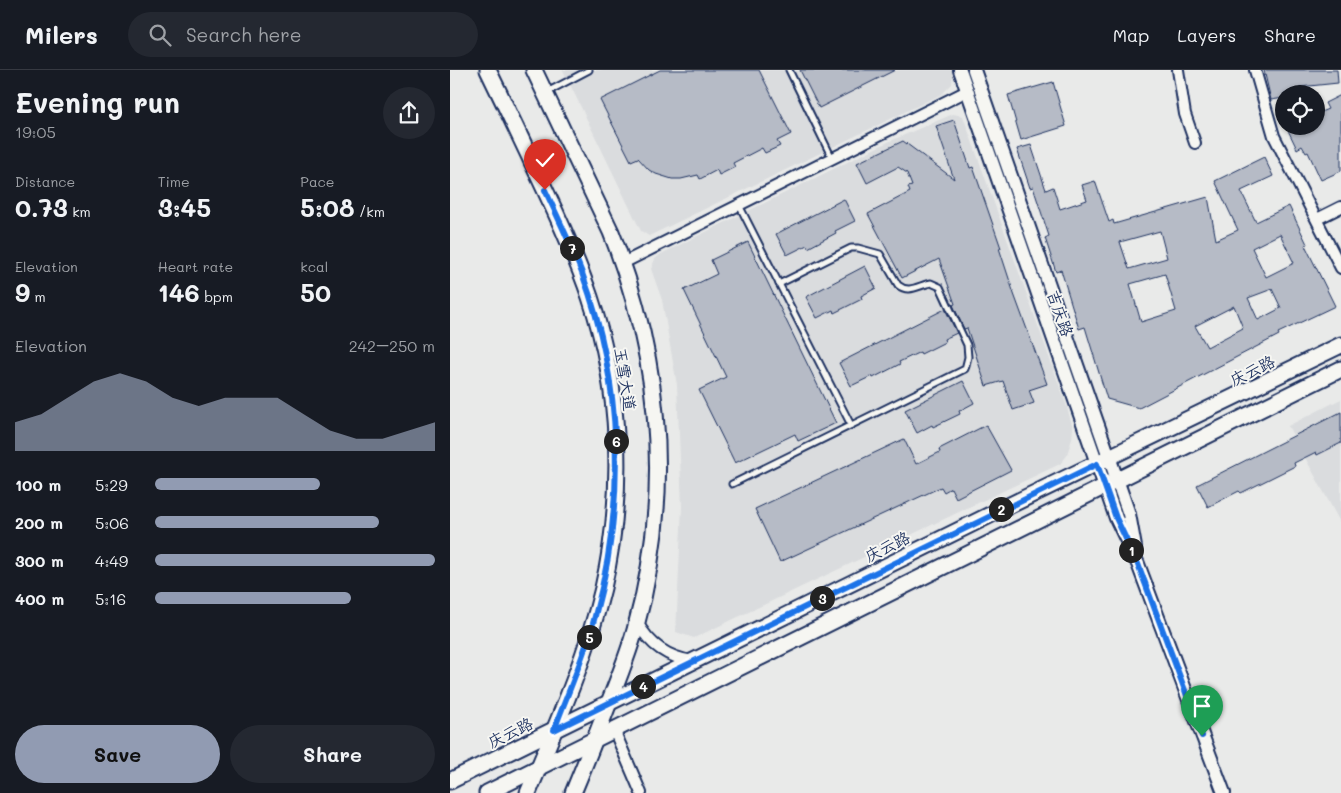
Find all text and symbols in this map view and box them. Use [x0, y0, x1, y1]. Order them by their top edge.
search box [128, 12, 478, 57]
text: Milers [25, 19, 98, 50]
icon: search [146, 21, 174, 49]
text: Search here [186, 22, 302, 47]
text: Map [1113, 23, 1149, 47]
text: Layers [1177, 23, 1236, 47]
text: Share [1264, 23, 1316, 47]
text: Evening run [15, 84, 180, 120]
map controls [1275, 85, 1325, 135]
button: locate [1275, 85, 1325, 135]
button: share [383, 87, 435, 139]
text: 19:05 [15, 121, 56, 142]
pin [524, 139, 566, 190]
icon: check [531, 146, 559, 174]
text: Distance [15, 172, 75, 191]
text: Time [158, 172, 190, 191]
text: Pace [300, 172, 335, 191]
text: 0.73 [15, 191, 68, 223]
text: 3:45 [158, 191, 211, 223]
text: 5:08 [300, 191, 354, 223]
text: km [68, 202, 91, 221]
text: /km [354, 202, 385, 221]
pin: 7 [560, 236, 584, 260]
text: 7 [569, 239, 576, 258]
text: Elevation [15, 257, 78, 276]
text: Heart rate [158, 257, 233, 276]
text: kcal [300, 257, 328, 276]
text: 9 [15, 276, 30, 308]
text: 146 [158, 276, 200, 308]
text: 50 [300, 276, 331, 308]
text: m [30, 287, 46, 306]
text: bpm [200, 287, 233, 306]
street label: 吉庆路 [1043, 287, 1079, 339]
text: Elevation [15, 335, 87, 356]
text: 242–250 m [349, 335, 435, 356]
street label: 玉雪大道 [611, 346, 641, 412]
street label: 庆云路 [1226, 350, 1278, 390]
pin: 6 [604, 428, 628, 454]
text: 6 [612, 432, 621, 451]
text: 100 m [15, 474, 61, 495]
text: 5:29 [95, 474, 128, 495]
pin: 2 [988, 496, 1014, 522]
text: 2 [998, 500, 1005, 519]
text: 200 m [15, 512, 63, 533]
text: 5:06 [95, 512, 129, 533]
street label: 庆云路 [861, 526, 913, 566]
pin: 1 [1118, 538, 1144, 562]
text: 1 [1128, 541, 1135, 560]
text: 300 m [15, 550, 64, 571]
text: 4:49 [95, 550, 128, 571]
pin: 3 [810, 586, 834, 610]
text: 400 m [15, 588, 64, 609]
text: 5:16 [95, 588, 126, 609]
text: 3 [818, 589, 827, 608]
pin: 5 [576, 624, 602, 650]
text: 5 [585, 628, 594, 647]
pin: 4 [630, 674, 656, 698]
text: 4 [639, 677, 648, 696]
pin [1181, 685, 1223, 736]
icon: arrive [1188, 692, 1216, 720]
street label: 庆云路 [484, 712, 536, 752]
button: Save [15, 725, 220, 783]
button: Share [230, 725, 435, 783]

